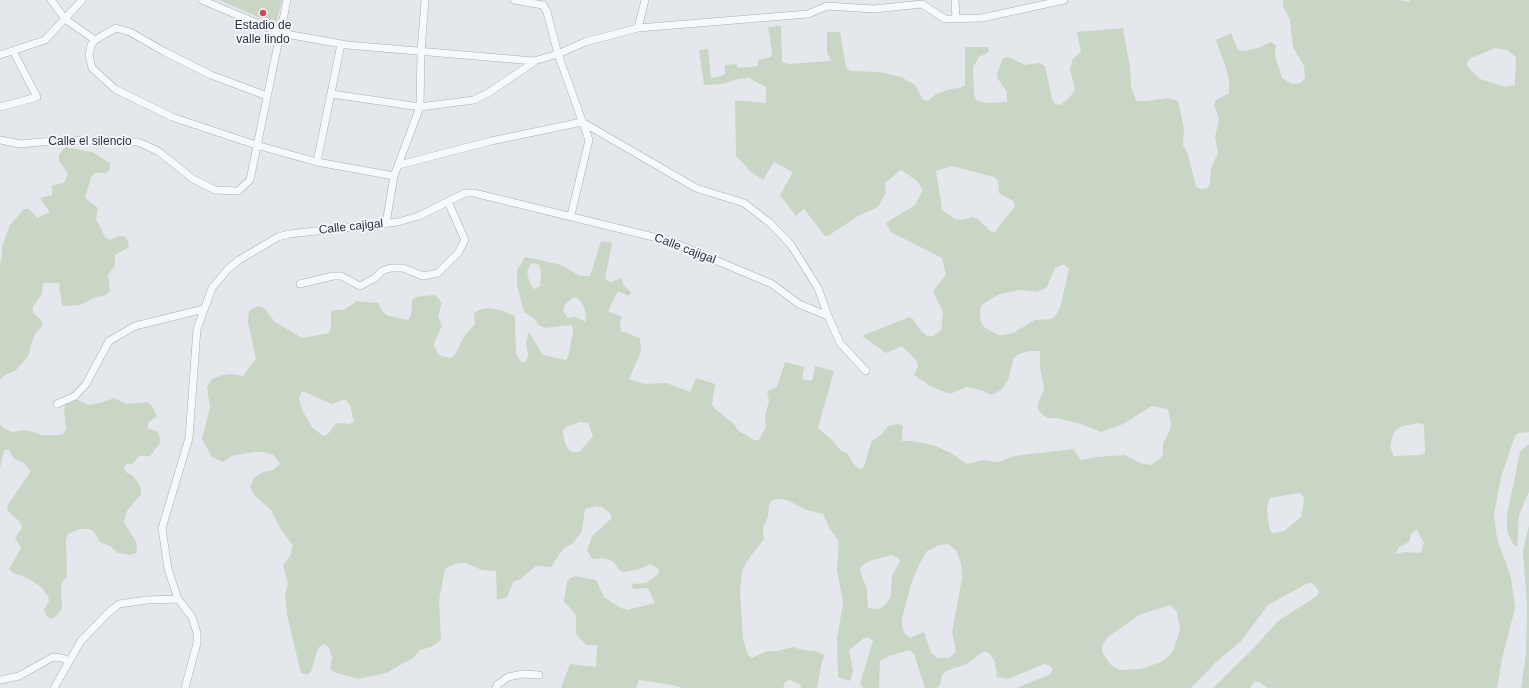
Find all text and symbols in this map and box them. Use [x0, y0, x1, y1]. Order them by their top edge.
marker: Estadio de valle lindo [258, 8, 268, 18]
place label: Estadio de valle lindo [235, 19, 291, 47]
street label: Calle el silencio [48, 135, 132, 149]
street label: Calle cajigal [318, 216, 384, 238]
street label: Calle cajigal [652, 231, 718, 267]

